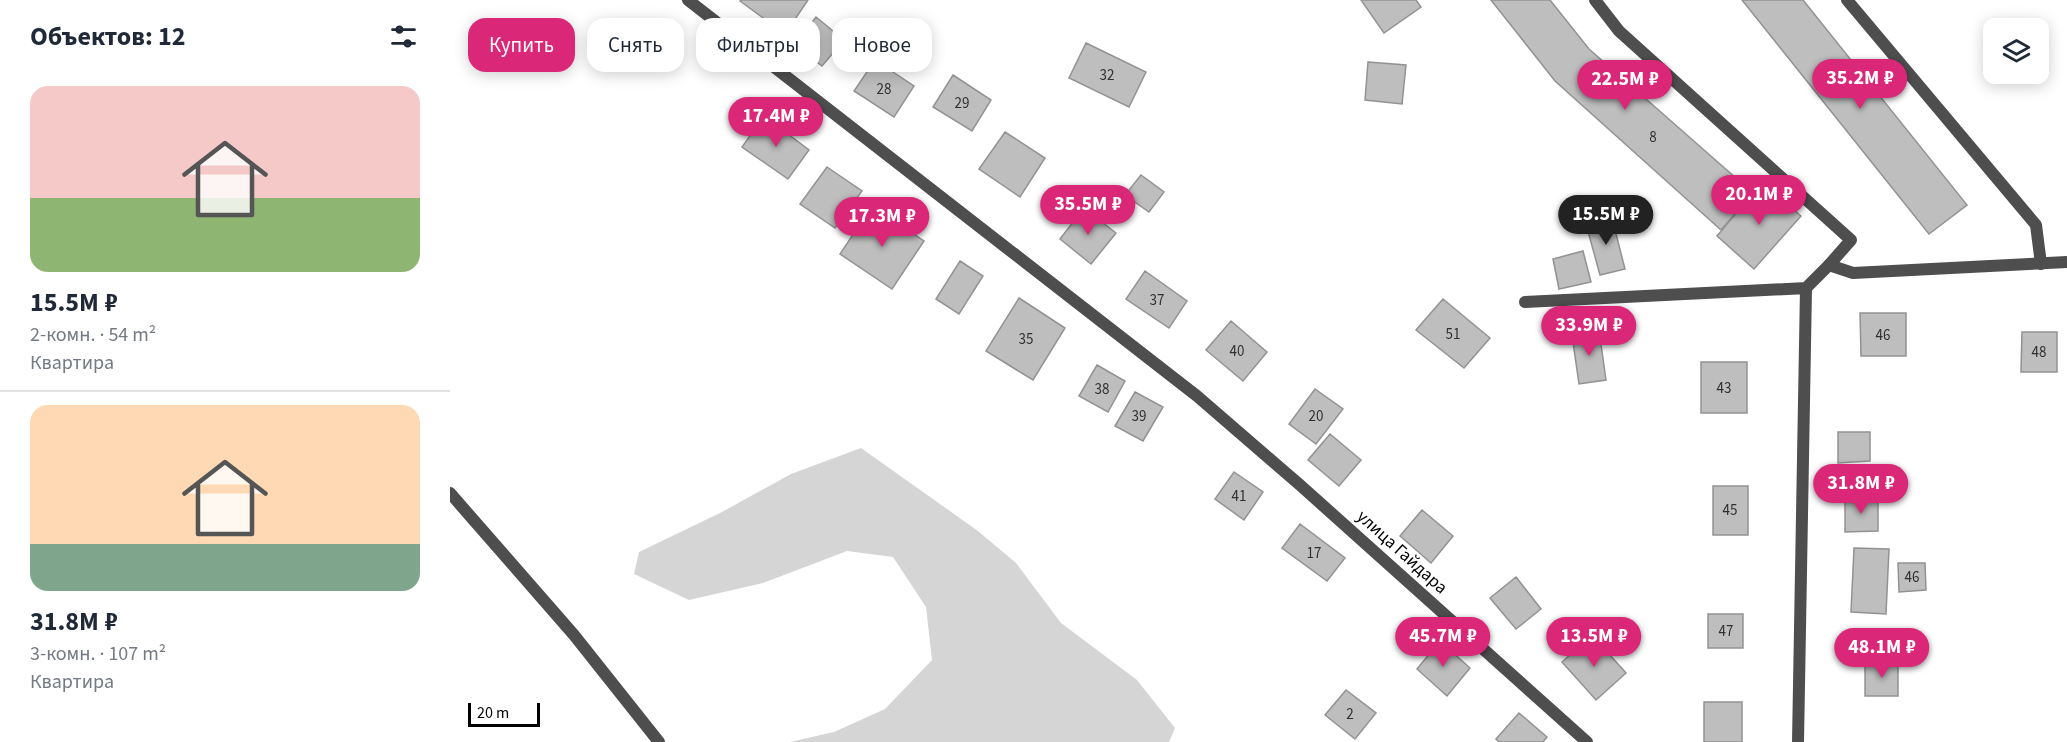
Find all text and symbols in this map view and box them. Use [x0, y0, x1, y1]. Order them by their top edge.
text: Объектов: 12 [30, 18, 186, 55]
chip: Купить [468, 18, 575, 72]
chip: Снять [587, 18, 684, 72]
chip: Фильтры [696, 18, 820, 72]
chip: Новое [832, 18, 932, 72]
map controls [1983, 18, 2049, 84]
button: layers [1983, 18, 2049, 84]
icon: filters [387, 20, 420, 53]
pin: 35.2M ₽ [1805, 59, 1915, 110]
pin: 22.5M ₽ [1570, 60, 1680, 111]
text: 35.2M ₽ [1826, 64, 1894, 92]
house number: 32 [1100, 65, 1114, 86]
text: 22.5M ₽ [1591, 65, 1659, 93]
house number: 28 [877, 79, 891, 100]
house number: 29 [955, 93, 969, 114]
pin: 17.4M ₽ [721, 97, 831, 148]
text: 17.4M ₽ [742, 102, 810, 130]
icon: home [171, 125, 279, 233]
house number: 8 [1649, 127, 1657, 148]
pin: 20.1M ₽ [1704, 175, 1814, 226]
text: 20.1M ₽ [1725, 180, 1793, 208]
pin: 35.5M ₽ [1033, 185, 1143, 236]
text: 35.5M ₽ [1054, 190, 1122, 218]
pin: 15.5M ₽ [1551, 195, 1661, 246]
pin: 17.3M ₽ [827, 197, 937, 248]
text: 15.5M ₽ [1572, 200, 1640, 228]
text: 17.3M ₽ [848, 202, 916, 230]
text: 15.5M ₽ [30, 284, 118, 321]
house number: 37 [1150, 290, 1164, 311]
pin: 33.9M ₽ [1534, 306, 1644, 357]
text: 33.9M ₽ [1555, 311, 1623, 339]
text: 2-комн. · 54 m² [30, 321, 156, 349]
house number: 51 [1446, 324, 1460, 345]
house number: 46 [1876, 325, 1890, 346]
house number: 35 [1019, 329, 1033, 350]
house number: 40 [1230, 341, 1244, 362]
house number: 48 [2032, 342, 2046, 363]
text: Квартира [30, 349, 114, 377]
house number: 43 [1717, 378, 1731, 399]
house number: 38 [1095, 379, 1109, 400]
house number: 39 [1132, 406, 1146, 427]
house number: 20 [1309, 406, 1323, 427]
icon: home [171, 444, 279, 552]
pin: 31.8M ₽ [1806, 464, 1916, 515]
text: 31.8M ₽ [1827, 469, 1895, 497]
house number: 41 [1232, 486, 1246, 507]
house number: 45 [1723, 500, 1737, 521]
street label: улица Гайдара [1351, 504, 1453, 600]
house number: 17 [1307, 543, 1321, 564]
house number: 46 [1905, 567, 1919, 588]
text: 31.8M ₽ [30, 603, 118, 640]
pin: 45.7M ₽ [1388, 617, 1498, 668]
pin: 13.5M ₽ [1539, 617, 1649, 668]
house number: 47 [1719, 621, 1733, 642]
text: 45.7M ₽ [1409, 622, 1477, 650]
text: 13.5M ₽ [1560, 622, 1628, 650]
pin: 48.1M ₽ [1827, 628, 1937, 679]
text: 48.1M ₽ [1848, 633, 1916, 661]
text: 3-комн. · 107 m² [30, 640, 166, 668]
text: Квартира [30, 668, 114, 696]
scale bar [468, 700, 540, 728]
text: 20 m [477, 702, 509, 724]
house number: 2 [1346, 704, 1354, 725]

